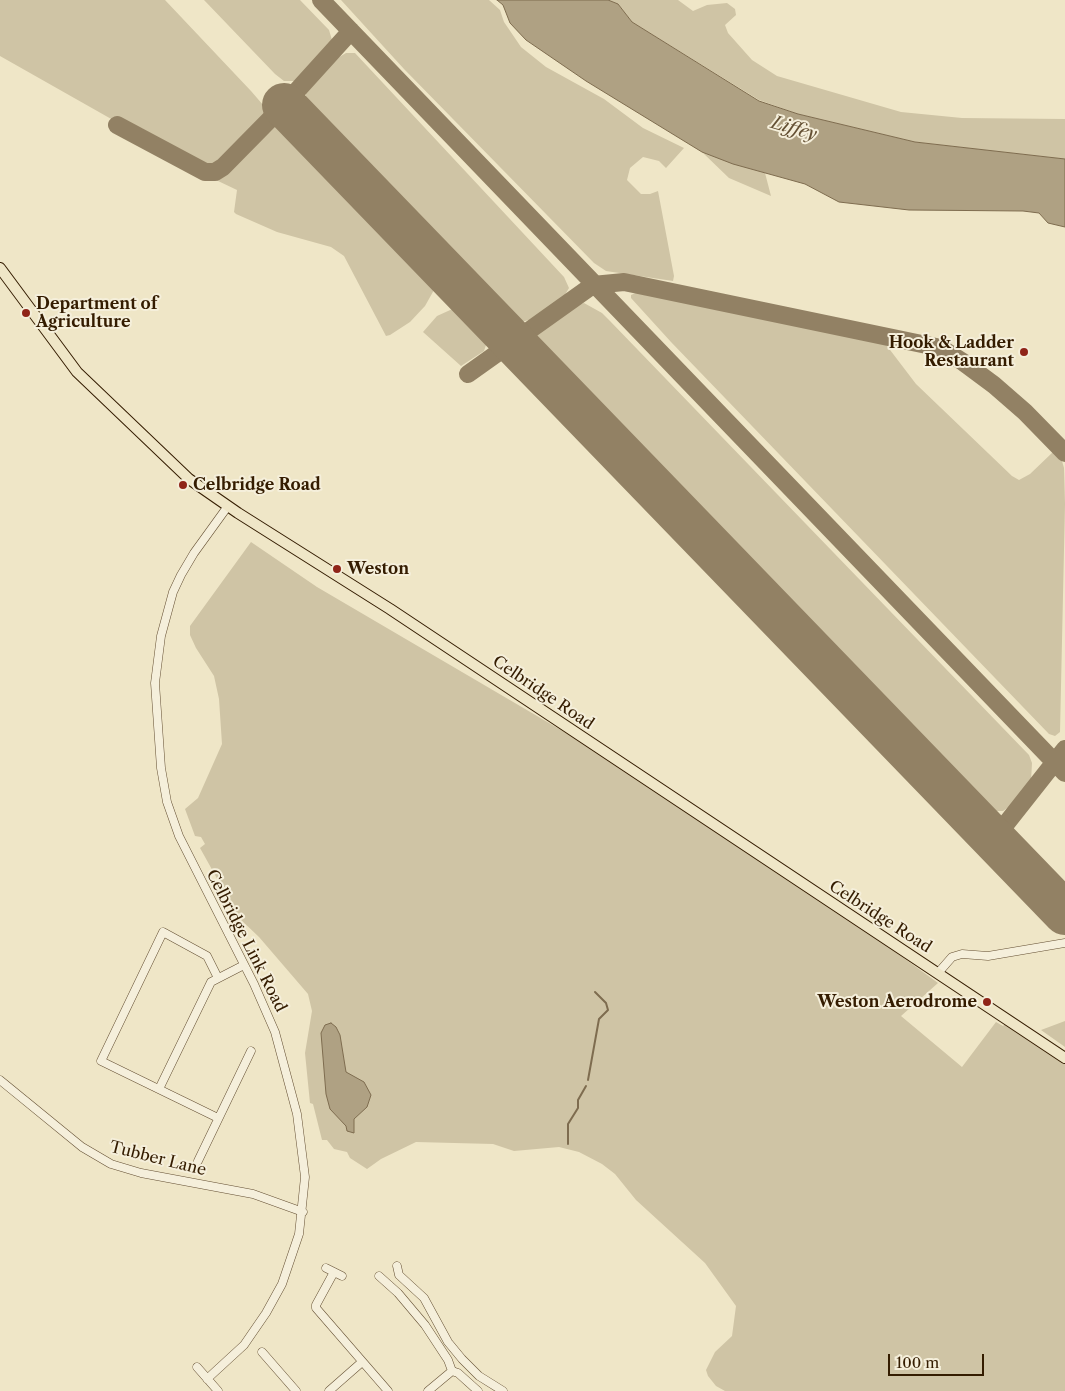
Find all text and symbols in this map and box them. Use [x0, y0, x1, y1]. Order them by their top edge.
water label: Liffey [769, 112, 819, 146]
place label: Department of Agriculture [36, 294, 157, 332]
marker: Department of Agriculture [20, 307, 32, 319]
place label: Hook & Ladder Restaurant [889, 333, 1014, 371]
marker: Hook & Ladder Restaurant [1018, 346, 1030, 358]
place label: Celbridge Road [193, 475, 321, 495]
marker: Celbridge Road [177, 479, 189, 491]
place label: Weston [347, 559, 409, 579]
marker: Weston [331, 563, 343, 575]
street label: Celbridge Road [489, 652, 597, 734]
street label: Celbridge Link Road [202, 867, 290, 1015]
street label: Celbridge Road [825, 877, 935, 957]
place label: Weston Aerodrome [817, 992, 977, 1012]
marker: Weston Aerodrome [981, 996, 993, 1008]
street label: Tubber Lane [108, 1138, 208, 1180]
scale bar [890, 1344, 986, 1376]
text: 100 m [896, 1353, 939, 1372]

